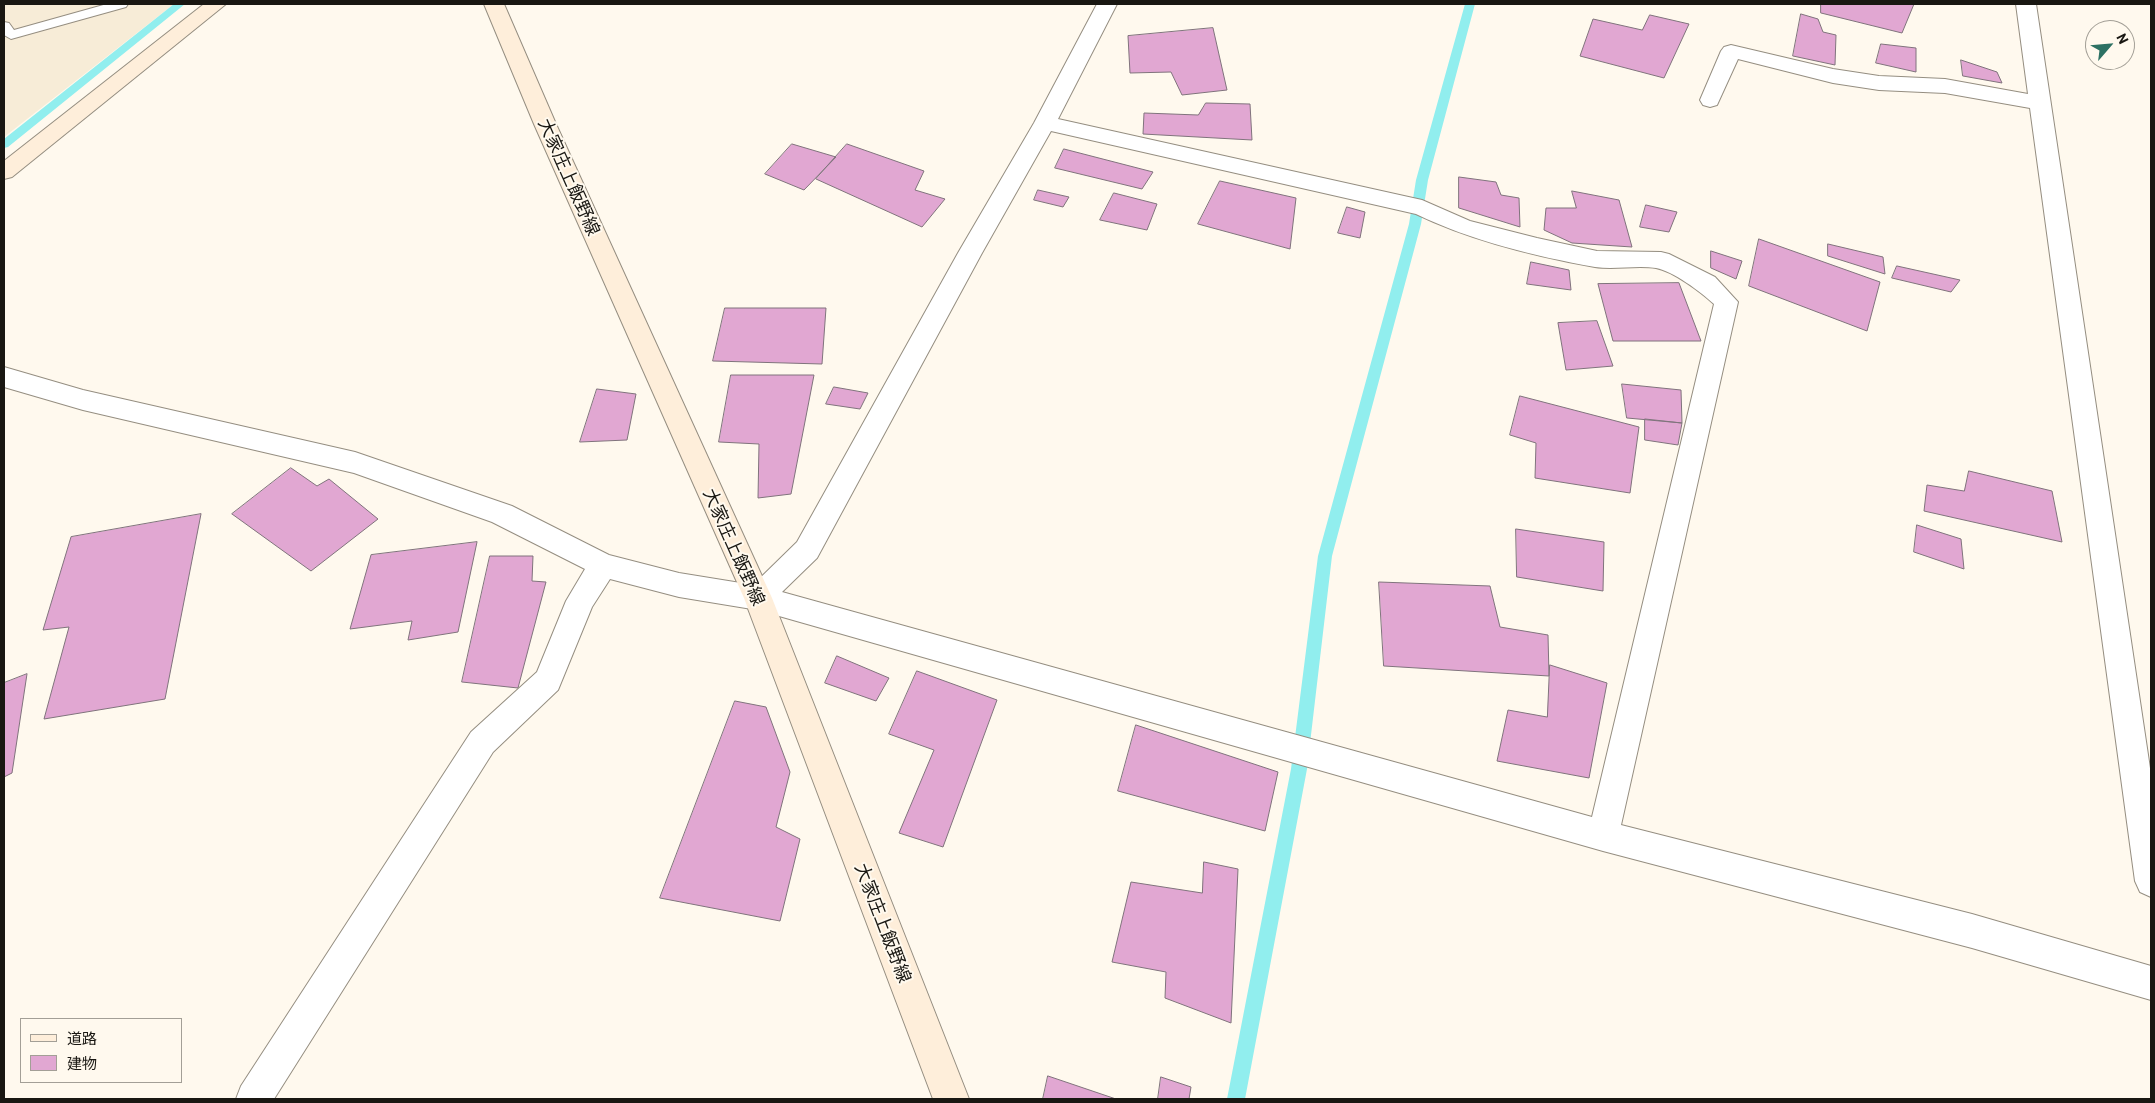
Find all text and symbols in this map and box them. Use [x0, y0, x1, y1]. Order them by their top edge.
north arrow [2085, 20, 2135, 70]
text: N [2113, 30, 2133, 46]
street label: 大家庄上飯野線 [534, 115, 604, 239]
street label: 大家庄上飯野線 [699, 485, 769, 609]
street label: 大家庄上飯野線 [850, 860, 916, 986]
legend [20, 1018, 182, 1083]
text: 道路 [67, 1029, 97, 1047]
text: 建物 [67, 1054, 97, 1072]

